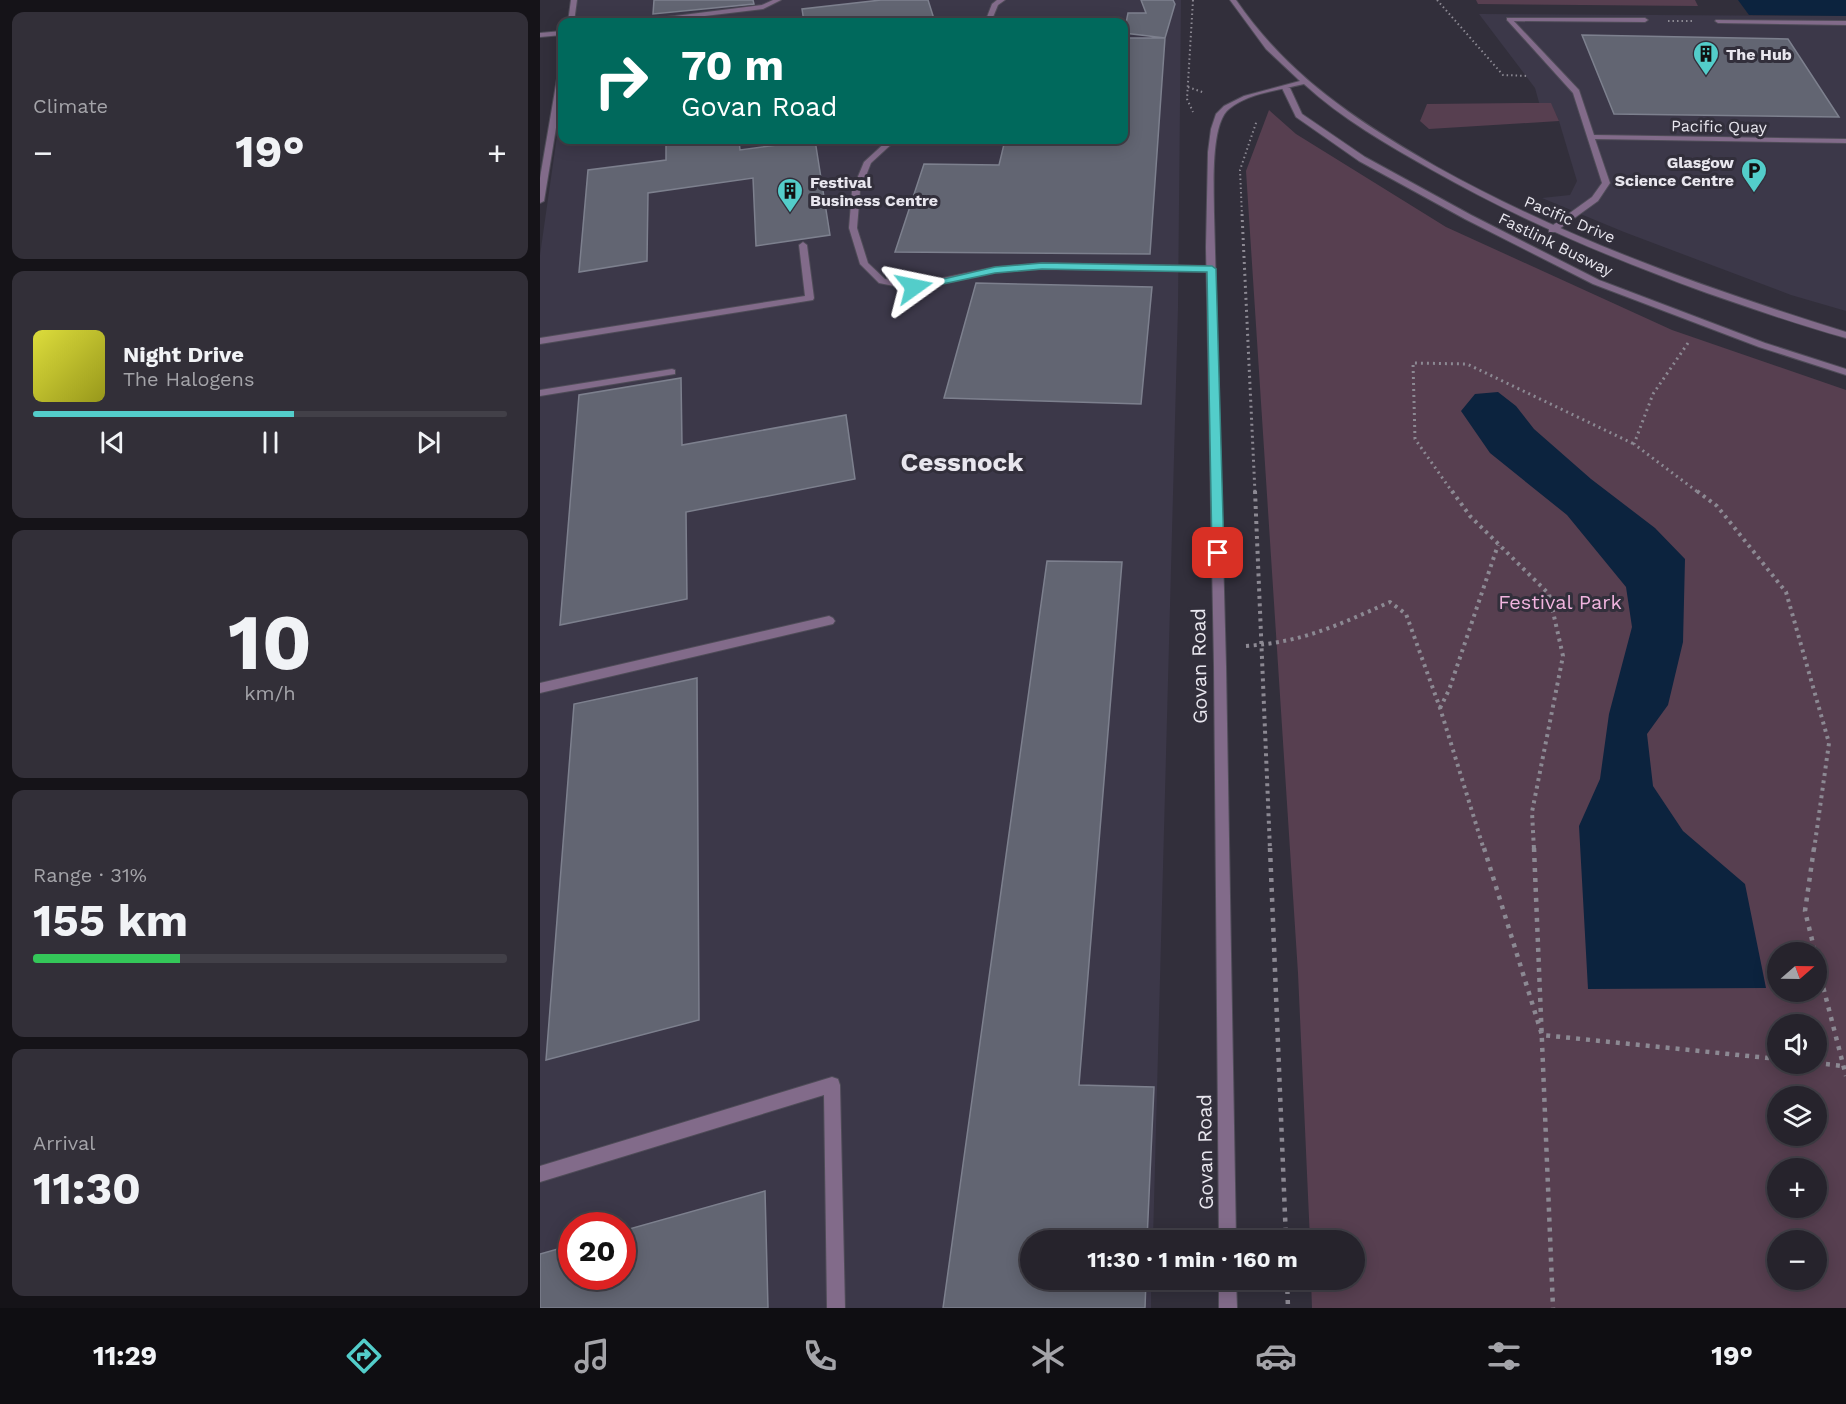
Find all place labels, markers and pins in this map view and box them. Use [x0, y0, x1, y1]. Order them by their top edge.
building icon: The Hub [1691, 39, 1721, 77]
place label: The Hub [1726, 45, 1792, 64]
place label: Glasgow Science Centre [1615, 153, 1735, 190]
parking icon: Glasgow Science Centre [1739, 156, 1769, 194]
place label: Festival Business Centre [810, 173, 938, 210]
building icon: Festival Business Centre [775, 176, 805, 214]
pin [1192, 527, 1243, 578]

